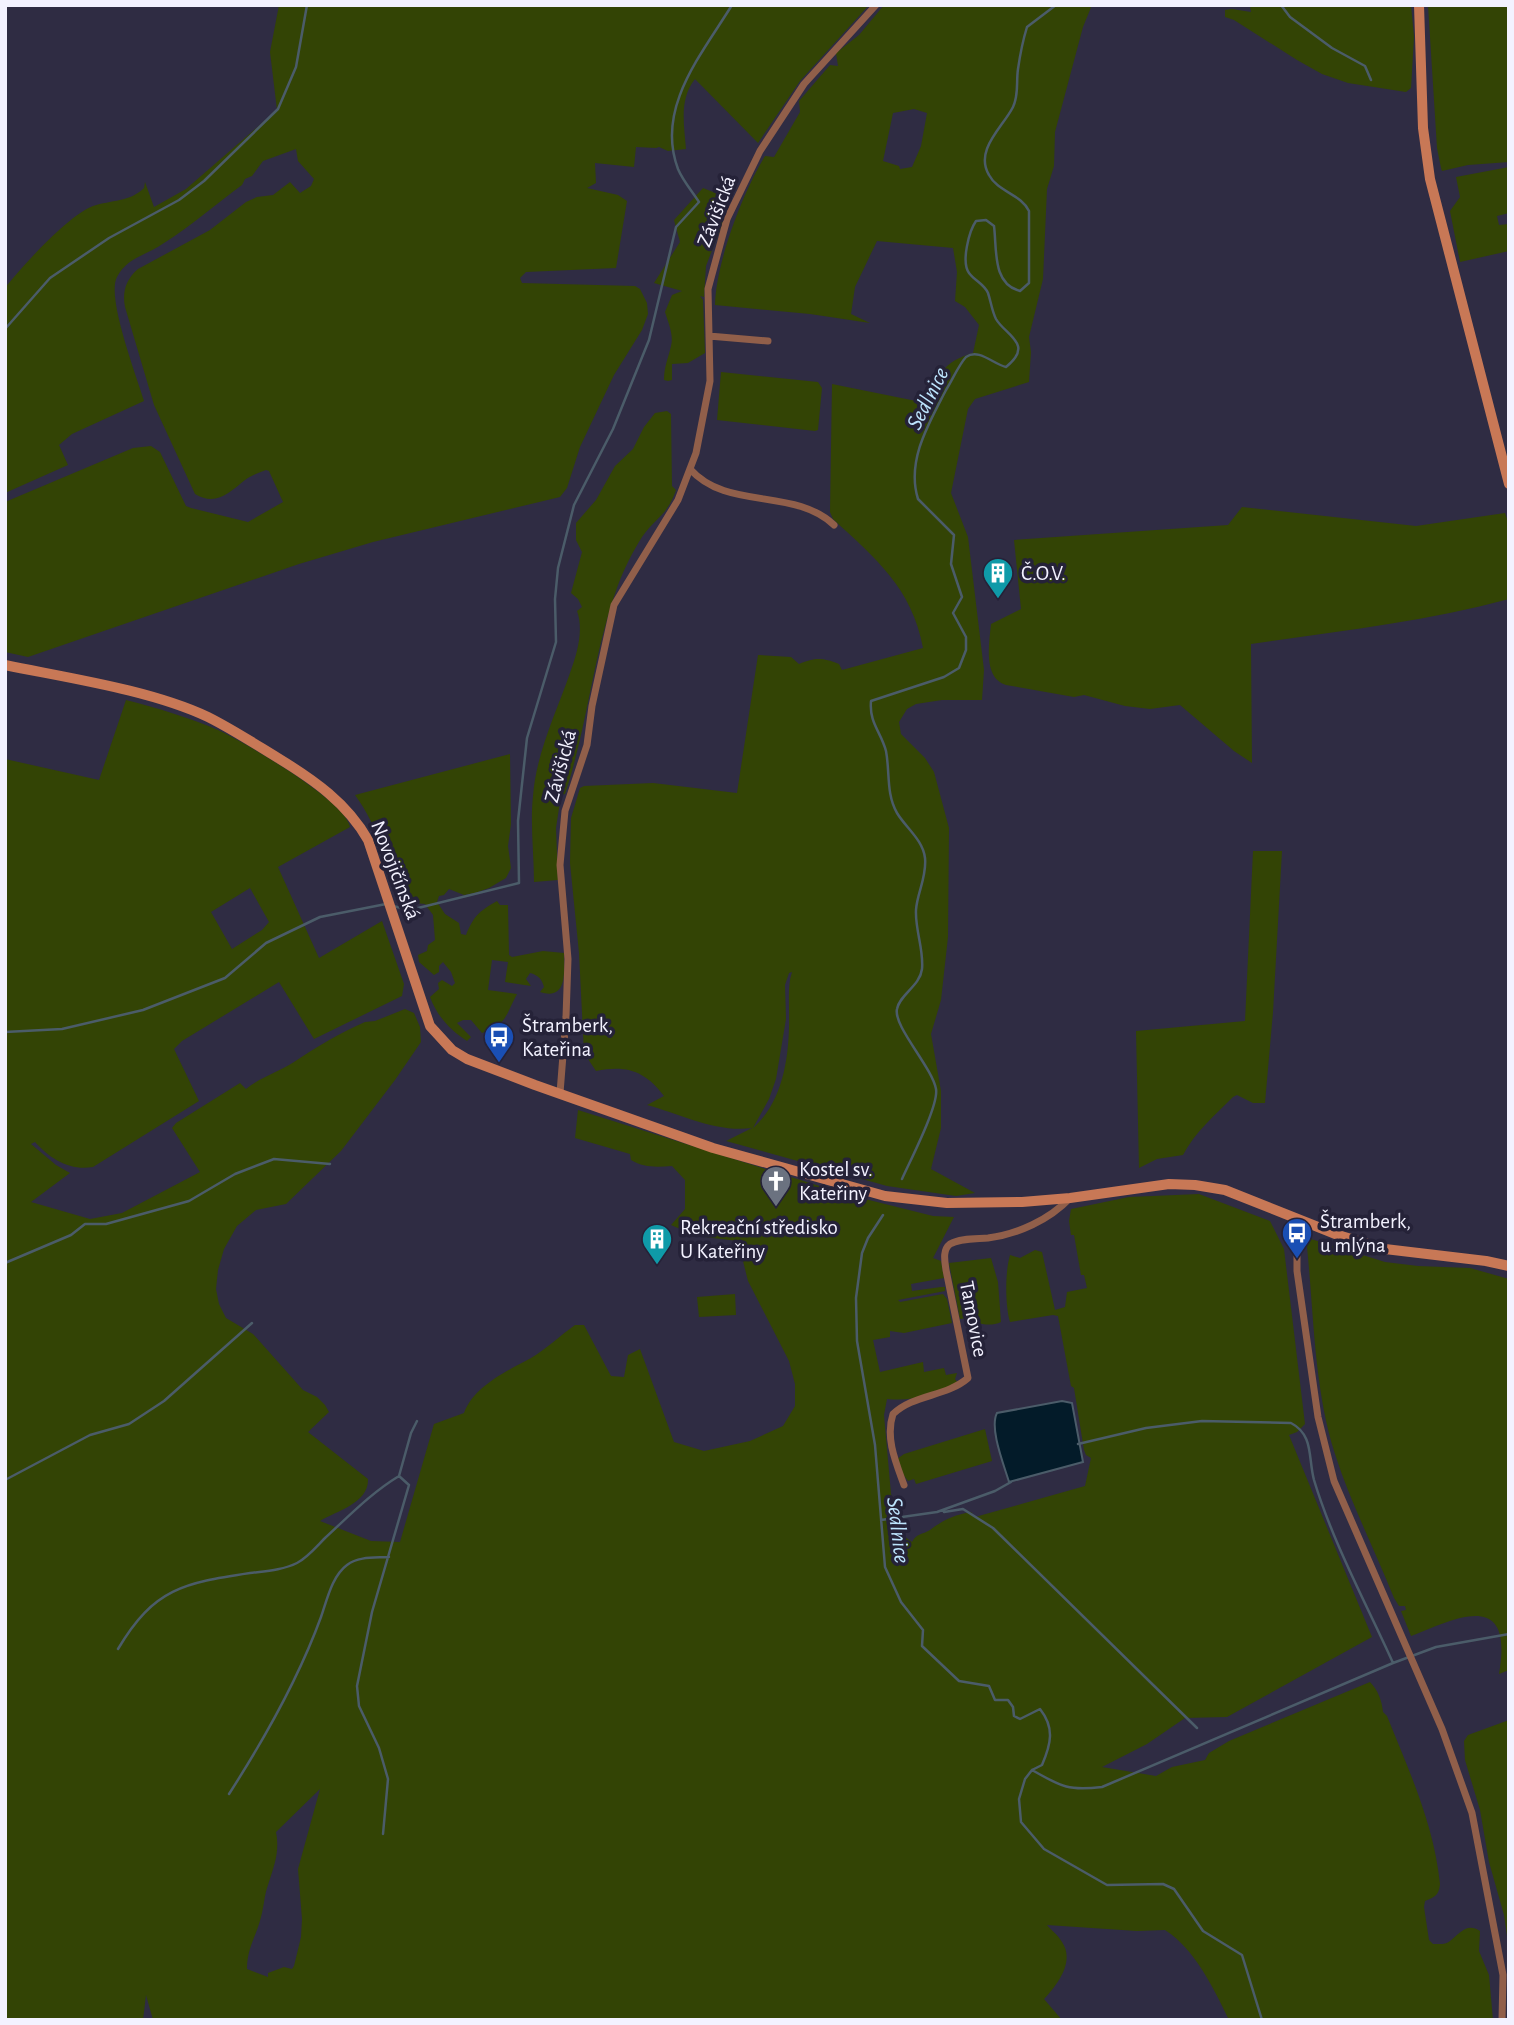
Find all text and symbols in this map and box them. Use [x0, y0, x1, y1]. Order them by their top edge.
street label: Závišická [693, 172, 740, 250]
water label: Sedlnice [903, 364, 954, 434]
building icon: Č.O.V. [981, 556, 1015, 600]
place label: Č.O.V. [1021, 561, 1066, 584]
street label: Závišická [541, 727, 580, 805]
street label: Novojičínská [367, 818, 424, 923]
place label: Štramberk, Kateřina [522, 1013, 613, 1060]
bus stop icon: Štramberk, Kateřina [482, 1020, 516, 1064]
place label: Kostel sv. Kateřiny [799, 1159, 873, 1204]
church icon: Kostel sv. Kateřiny [759, 1164, 793, 1208]
place label: Štramberk, u mlýna [1320, 1209, 1411, 1256]
bus stop icon: Štramberk, u mlýna [1280, 1216, 1314, 1260]
place label: Rekreační středisko U Kateřiny [680, 1217, 838, 1262]
building icon: Rekreační středisko U Kateřiny [640, 1222, 674, 1266]
street label: Tamovice [956, 1279, 991, 1359]
water label: Sedlnice [882, 1496, 913, 1565]

